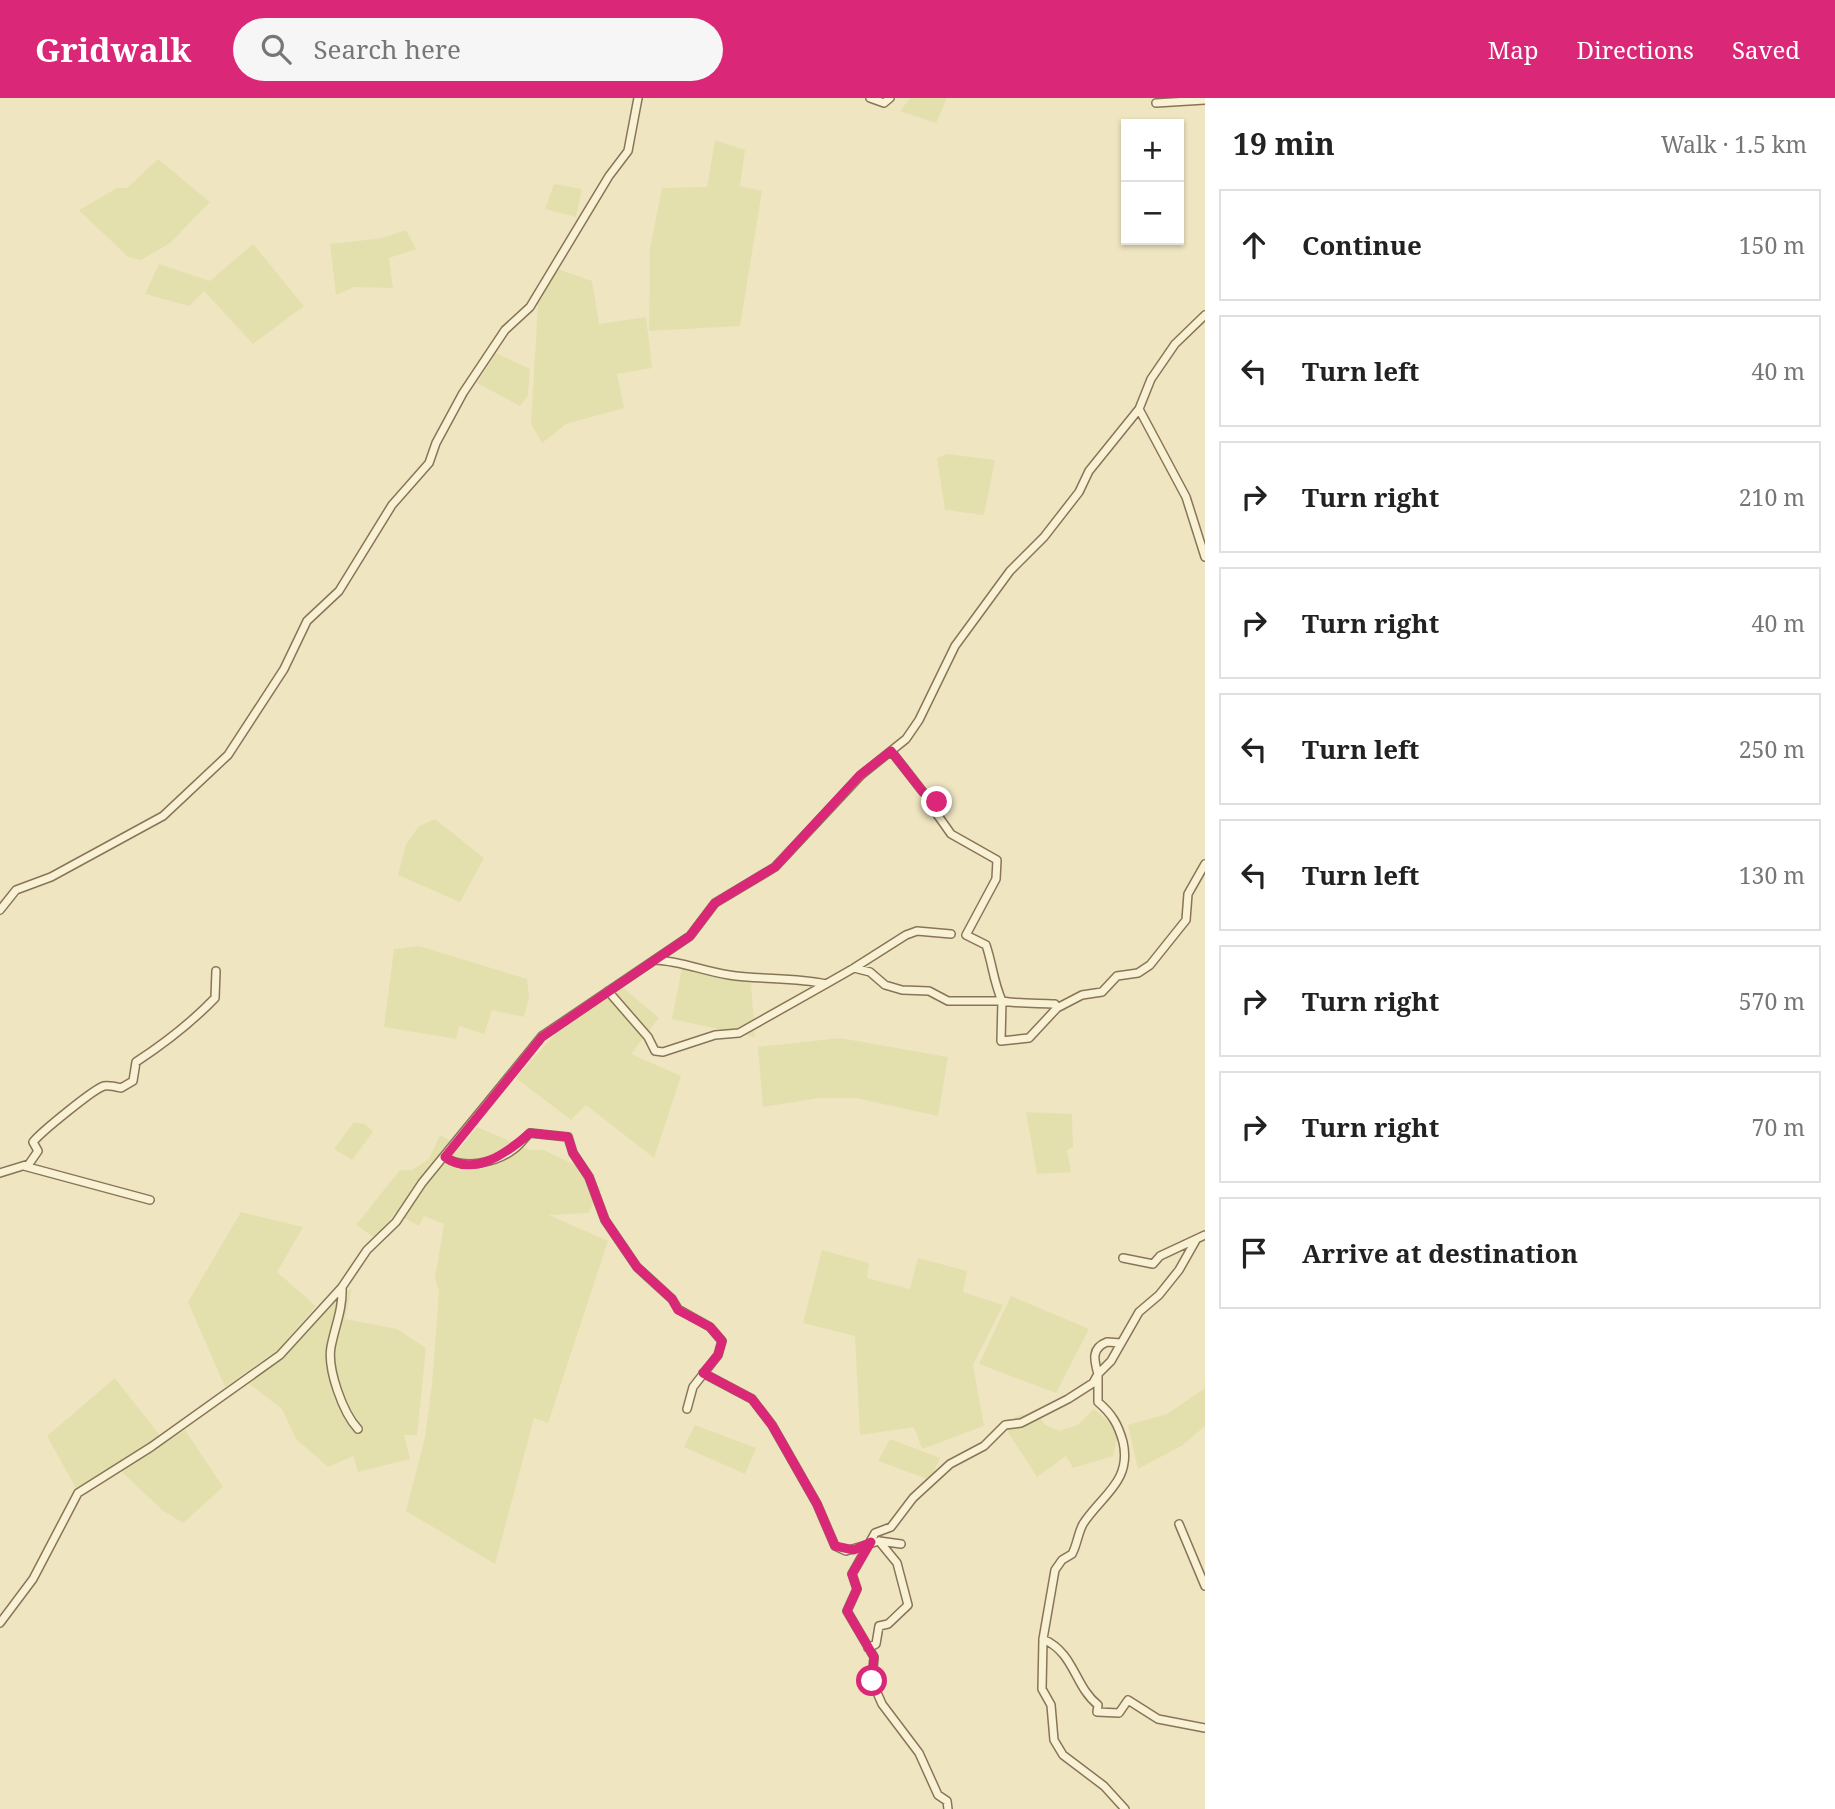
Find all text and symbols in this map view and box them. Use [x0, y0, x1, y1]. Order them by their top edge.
search box [233, 18, 723, 81]
text: Gridwalk [35, 27, 191, 72]
icon: search [257, 30, 295, 68]
text: Search here [313, 31, 461, 67]
text: Map [1488, 33, 1539, 66]
text: Directions [1577, 33, 1694, 66]
text: Saved [1732, 33, 1800, 66]
map controls [1121, 119, 1184, 245]
button: + [1121, 119, 1184, 182]
text: 19 min [1233, 123, 1335, 164]
text: Walk · 1.5 km [1661, 128, 1807, 160]
button: − [1121, 182, 1184, 245]
icon: ahead [1235, 226, 1273, 264]
text: Continue [1302, 227, 1422, 263]
text: 150 m [1739, 229, 1805, 261]
icon: left [1235, 352, 1273, 390]
text: Turn left [1302, 353, 1419, 389]
text: 40 m [1752, 355, 1805, 387]
icon: right [1235, 478, 1273, 516]
text: Turn right [1302, 479, 1439, 515]
text: 210 m [1739, 481, 1805, 513]
icon: right [1235, 604, 1273, 642]
text: Turn right [1302, 605, 1439, 641]
text: 40 m [1752, 607, 1805, 639]
icon: left [1235, 730, 1273, 768]
text: Turn left [1302, 731, 1419, 767]
text: 250 m [1739, 733, 1805, 765]
route end [921, 786, 952, 817]
icon: left [1235, 856, 1273, 894]
text: Turn left [1302, 857, 1419, 893]
text: 130 m [1739, 859, 1805, 891]
icon: right [1235, 982, 1273, 1020]
text: Turn right [1302, 983, 1439, 1019]
text: 570 m [1739, 985, 1805, 1017]
icon: right [1235, 1108, 1273, 1146]
text: Turn right [1302, 1109, 1439, 1145]
text: 70 m [1752, 1111, 1805, 1143]
icon: arrive [1235, 1234, 1273, 1272]
text: Arrive at destination [1302, 1235, 1578, 1271]
route start [856, 1665, 887, 1696]

